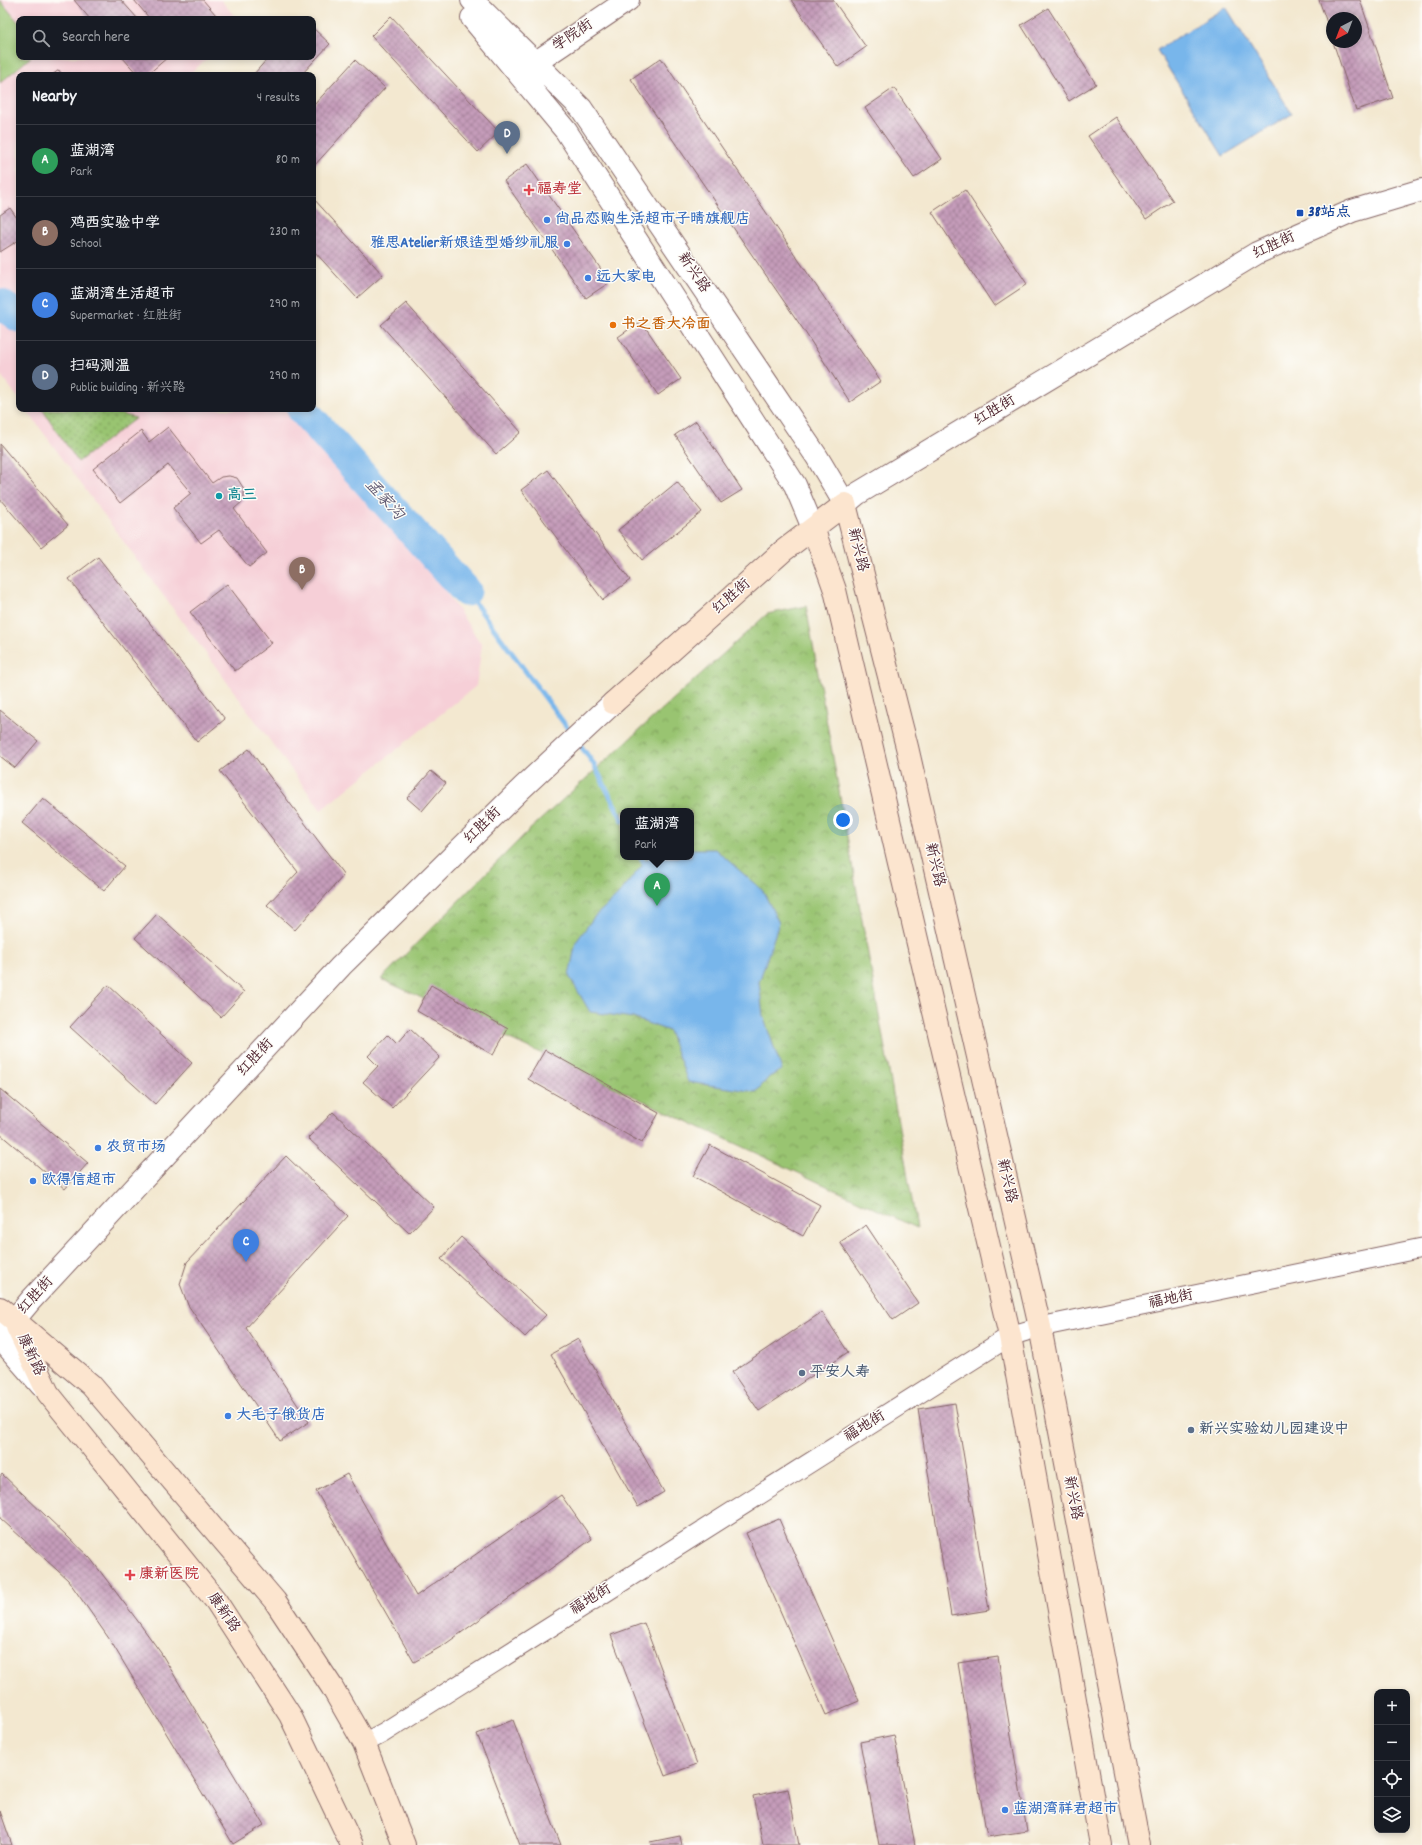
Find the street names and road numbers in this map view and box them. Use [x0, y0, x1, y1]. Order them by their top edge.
street label: 学院街 [548, 14, 598, 58]
street label: 红胜街 [1249, 227, 1299, 265]
street label: 新兴路 [671, 248, 715, 298]
street label: 红胜街 [970, 390, 1020, 432]
street label: 新兴路 [841, 525, 873, 575]
street label: 红胜街 [708, 574, 756, 620]
street label: 红胜街 [459, 802, 507, 850]
street label: 新兴路 [918, 841, 950, 889]
street label: 红胜街 [233, 1034, 279, 1082]
street label: 新兴路 [990, 1157, 1022, 1205]
street label: 红胜街 [13, 1272, 59, 1320]
street label: 福地街 [1147, 1285, 1195, 1315]
street label: 康新路 [11, 1330, 49, 1380]
street label: 福地街 [840, 1406, 890, 1448]
street label: 新兴路 [1057, 1474, 1087, 1522]
street label: 福地街 [566, 1579, 616, 1621]
street label: 康新路 [201, 1588, 245, 1638]

